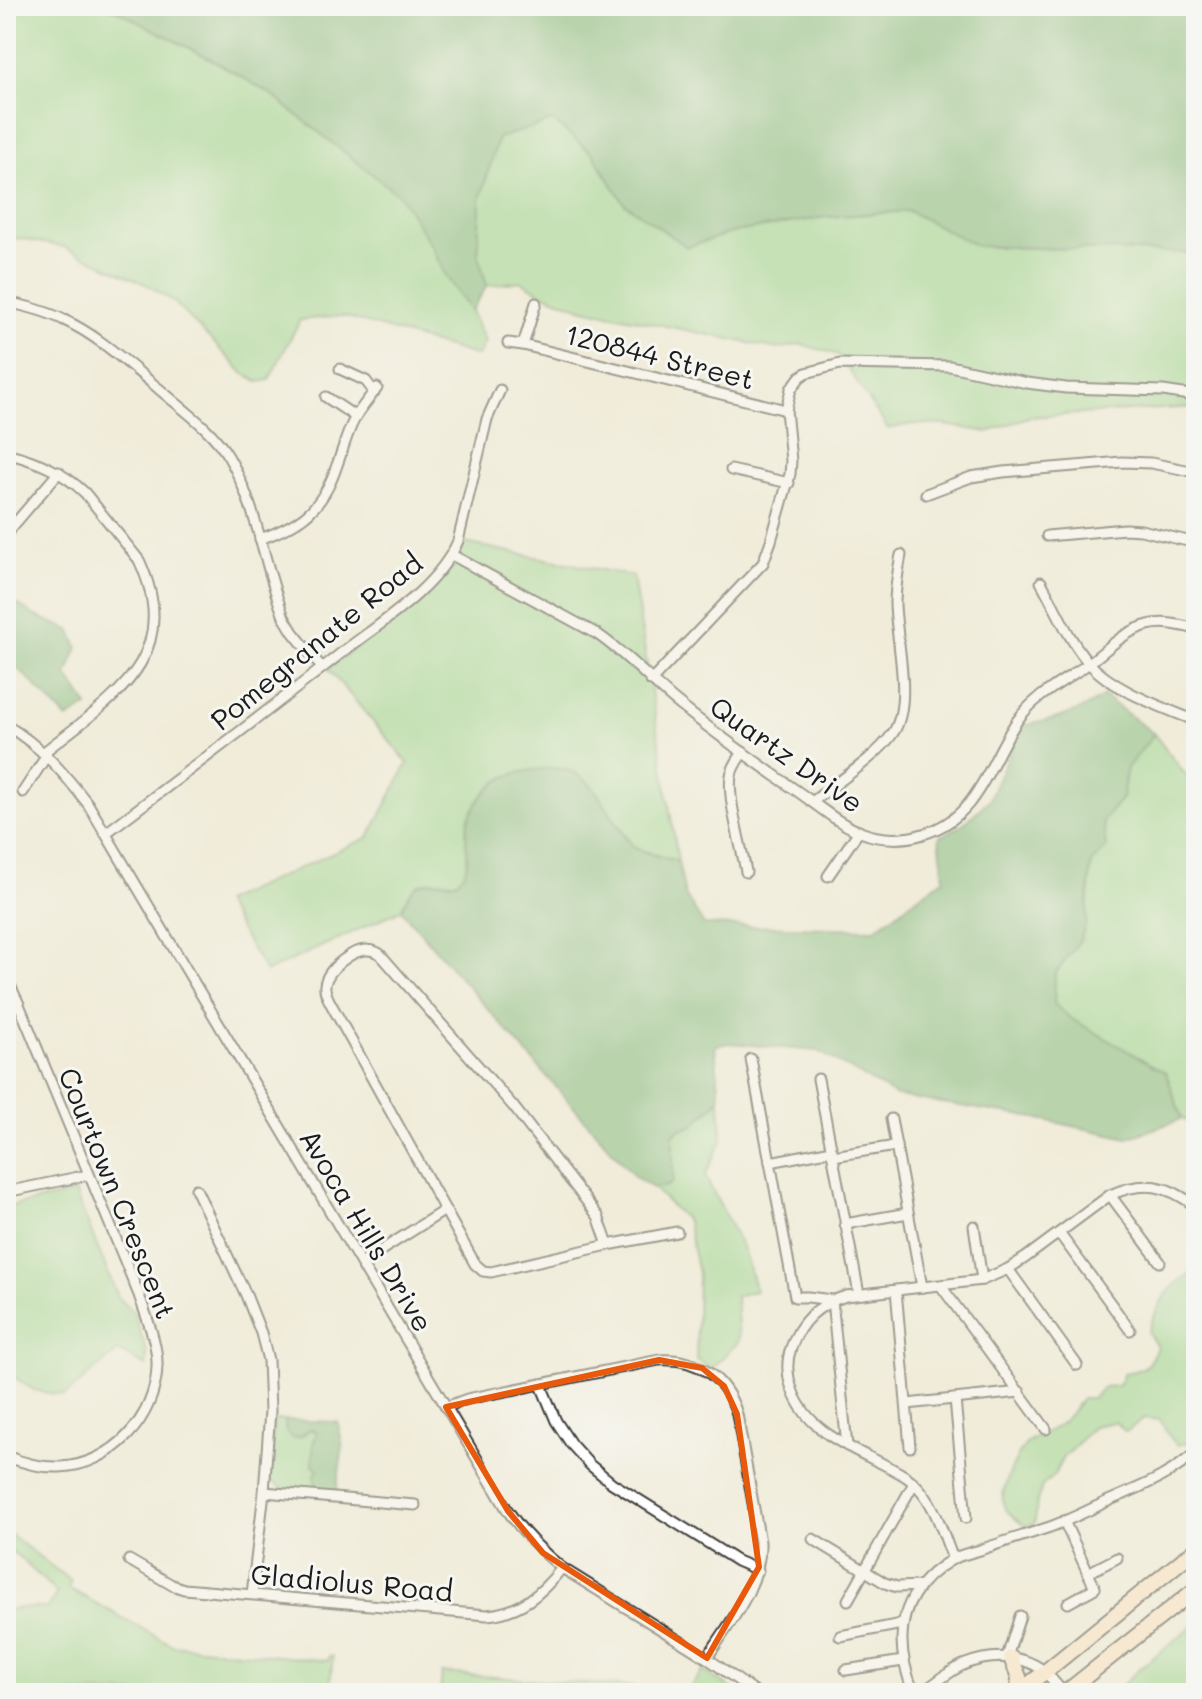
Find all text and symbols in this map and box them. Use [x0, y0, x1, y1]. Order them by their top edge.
street label: 120844 Street [562, 315, 758, 397]
street label: Pomegranate Road [203, 544, 429, 738]
street label: Quartz Drive [703, 688, 871, 820]
street label: Courtown Crescent [51, 1062, 185, 1324]
street label: Avoca Hills Drive [292, 1122, 442, 1338]
street label: Gladiolus Road [249, 1555, 455, 1609]

